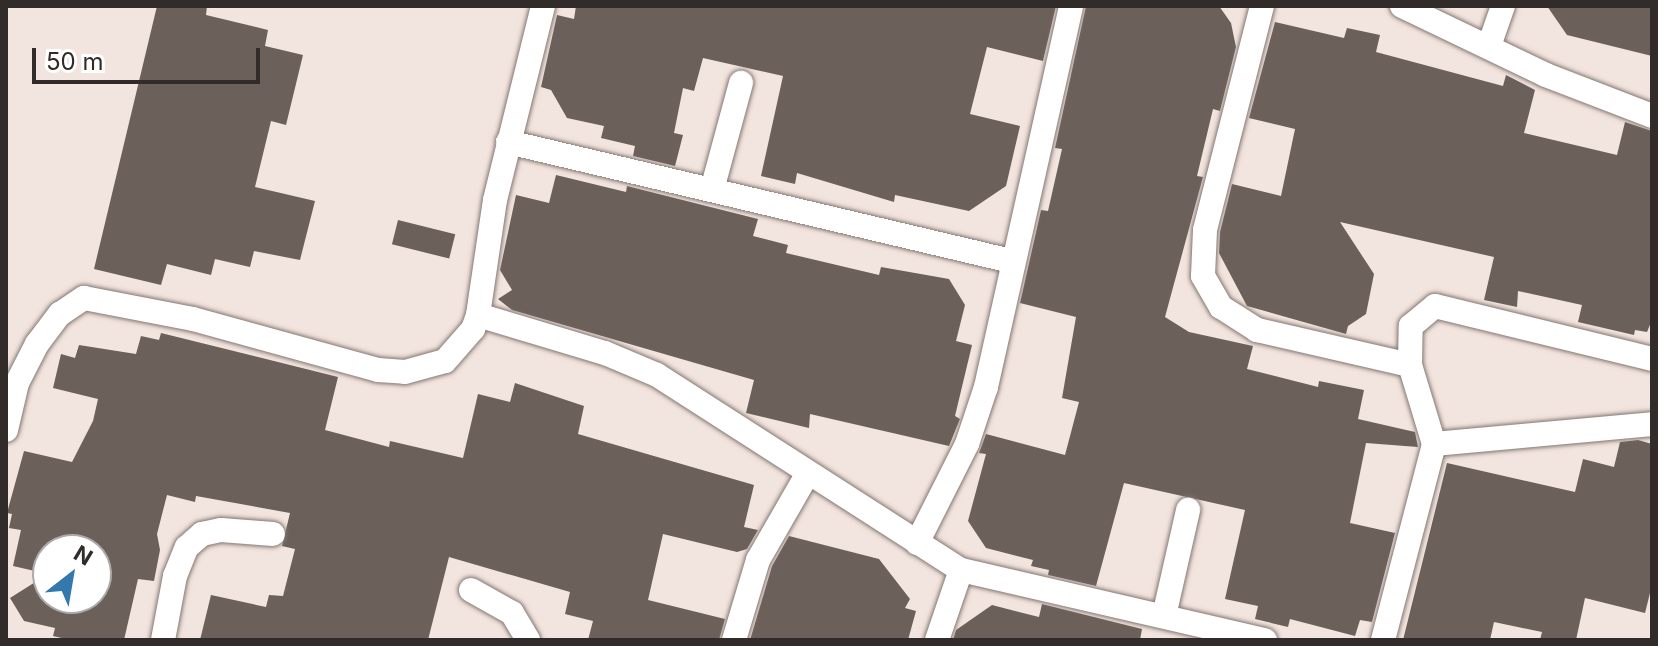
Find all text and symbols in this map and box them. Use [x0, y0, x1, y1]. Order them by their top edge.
scale bar [36, 32, 264, 82]
text: 50 m [46, 47, 104, 76]
north arrow [32, 534, 112, 614]
text: N [69, 540, 97, 571]

